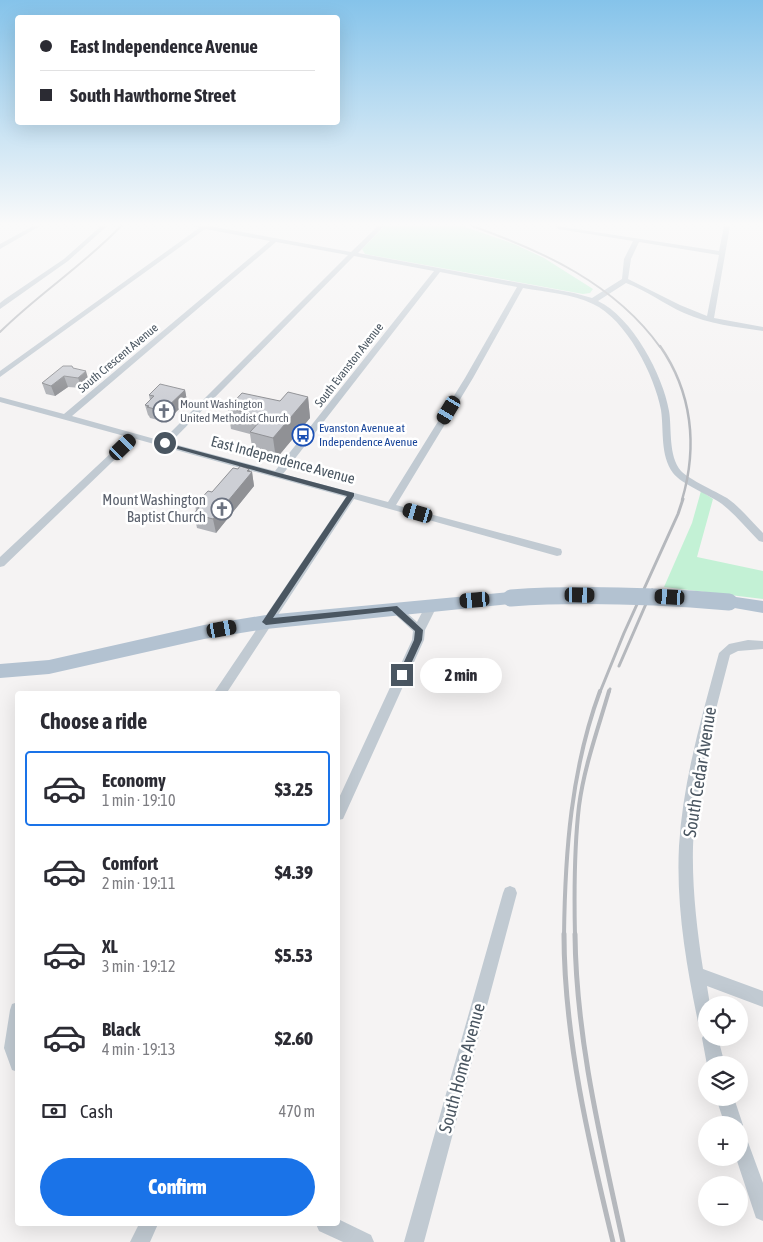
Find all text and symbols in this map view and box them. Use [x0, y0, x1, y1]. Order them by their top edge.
text: East Independence Avenue [70, 35, 258, 57]
text: South Hawthorne Street [70, 84, 236, 106]
street label: South Crescent Avenue [75, 320, 161, 396]
street label: South Evanston Avenue [312, 320, 386, 410]
car [434, 393, 463, 427]
place label: Mount Washington United Methodist Church [180, 397, 289, 425]
church icon: Mount Washington United Methodist Church [152, 399, 176, 423]
place label: Evanston Avenue at Independence Avenue [319, 421, 418, 449]
bus stop icon: Evanston Avenue at Independence Avenue [291, 423, 315, 447]
car [106, 431, 139, 463]
route start [154, 432, 176, 454]
street label: East Independence Avenue [209, 432, 357, 487]
place label: Mount Washington Baptist Church [102, 491, 206, 525]
church icon: Mount Washington Baptist Church [210, 497, 234, 521]
car [401, 502, 434, 524]
car [564, 587, 595, 603]
car [654, 589, 685, 605]
car [459, 591, 490, 609]
car [205, 619, 238, 639]
callout: 2 min [420, 658, 502, 692]
route end [391, 664, 413, 686]
text: 2 min [445, 666, 477, 684]
street label: South Cedar Avenue [679, 705, 720, 839]
text: Choose a ride [40, 708, 147, 734]
icon: car [42, 766, 87, 811]
text: Economy [102, 769, 166, 791]
text: $3.25 [275, 778, 313, 800]
text: 1 min · 19:10 [102, 791, 175, 809]
icon: car [42, 849, 87, 894]
text: Comfort [102, 852, 158, 874]
text: $4.39 [275, 861, 313, 883]
text: 2 min · 19:11 [102, 874, 175, 892]
icon: car [42, 932, 87, 977]
text: XL [102, 935, 118, 957]
text: $5.53 [275, 944, 313, 966]
text: 3 min · 19:12 [102, 957, 175, 975]
map controls [698, 996, 748, 1226]
button: locate [698, 996, 748, 1046]
street label: South Home Avenue [434, 1001, 489, 1135]
icon: car [42, 1015, 87, 1060]
text: Black [102, 1018, 140, 1040]
text: $2.60 [275, 1027, 313, 1049]
text: 4 min · 19:13 [102, 1040, 175, 1058]
button: layers [698, 1056, 748, 1106]
icon: cash [40, 1097, 68, 1125]
text: Cash [80, 1100, 113, 1122]
text: 470 m [279, 1102, 315, 1120]
button: + [698, 1116, 748, 1166]
button: Confirm [40, 1158, 315, 1216]
button: − [698, 1176, 748, 1226]

